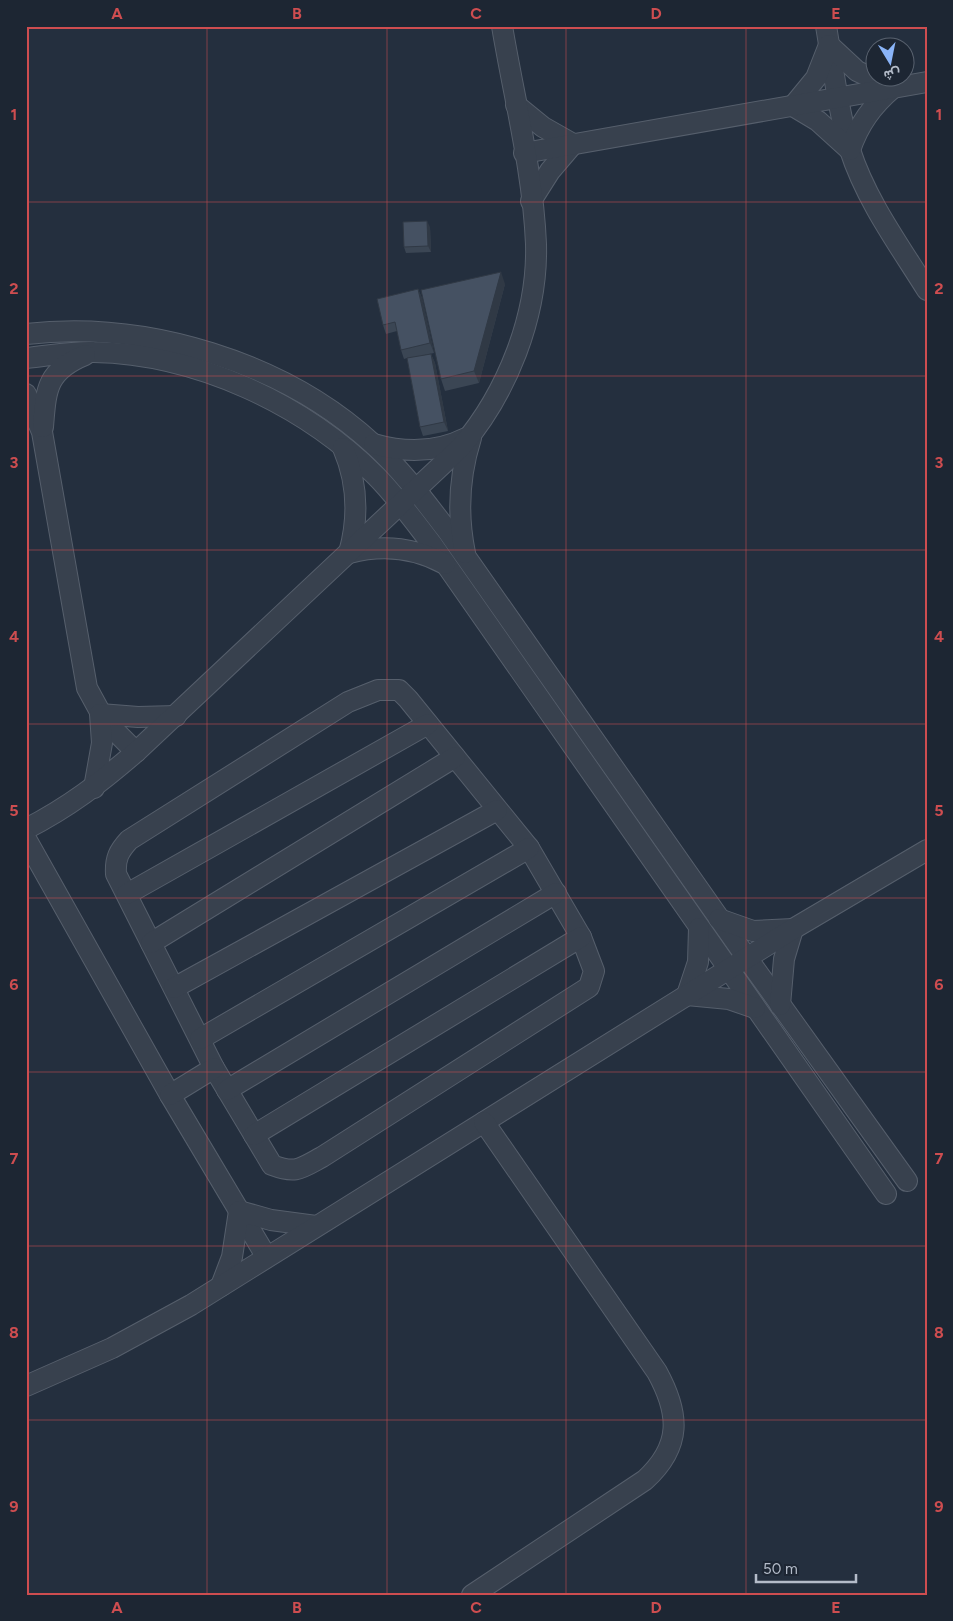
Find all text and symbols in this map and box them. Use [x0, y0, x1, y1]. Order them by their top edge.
text: A [111, 4, 123, 23]
text: B [292, 4, 302, 23]
text: C [470, 4, 482, 23]
text: D [650, 4, 662, 23]
text: E [831, 4, 841, 23]
north arrow [866, 38, 916, 88]
text: ش [882, 64, 902, 84]
text: 1 [11, 105, 17, 124]
text: 1 [936, 105, 942, 124]
text: 2 [9, 279, 19, 298]
text: 2 [934, 279, 944, 298]
text: 3 [10, 453, 19, 472]
text: 3 [935, 453, 944, 472]
text: 4 [9, 627, 19, 646]
text: 4 [934, 627, 944, 646]
text: 5 [9, 801, 19, 820]
text: 5 [934, 801, 944, 820]
text: 6 [9, 975, 19, 994]
text: 6 [934, 975, 944, 994]
text: 7 [10, 1149, 19, 1168]
text: 7 [935, 1149, 944, 1168]
text: 8 [9, 1323, 19, 1342]
text: 8 [934, 1323, 944, 1342]
text: 9 [9, 1497, 19, 1516]
text: 9 [934, 1497, 944, 1516]
scale bar [756, 1551, 856, 1583]
text: 50 m [763, 1560, 798, 1578]
text: A [111, 1598, 123, 1617]
text: B [292, 1598, 302, 1617]
text: C [470, 1598, 482, 1617]
text: D [650, 1598, 662, 1617]
text: E [831, 1598, 841, 1617]

